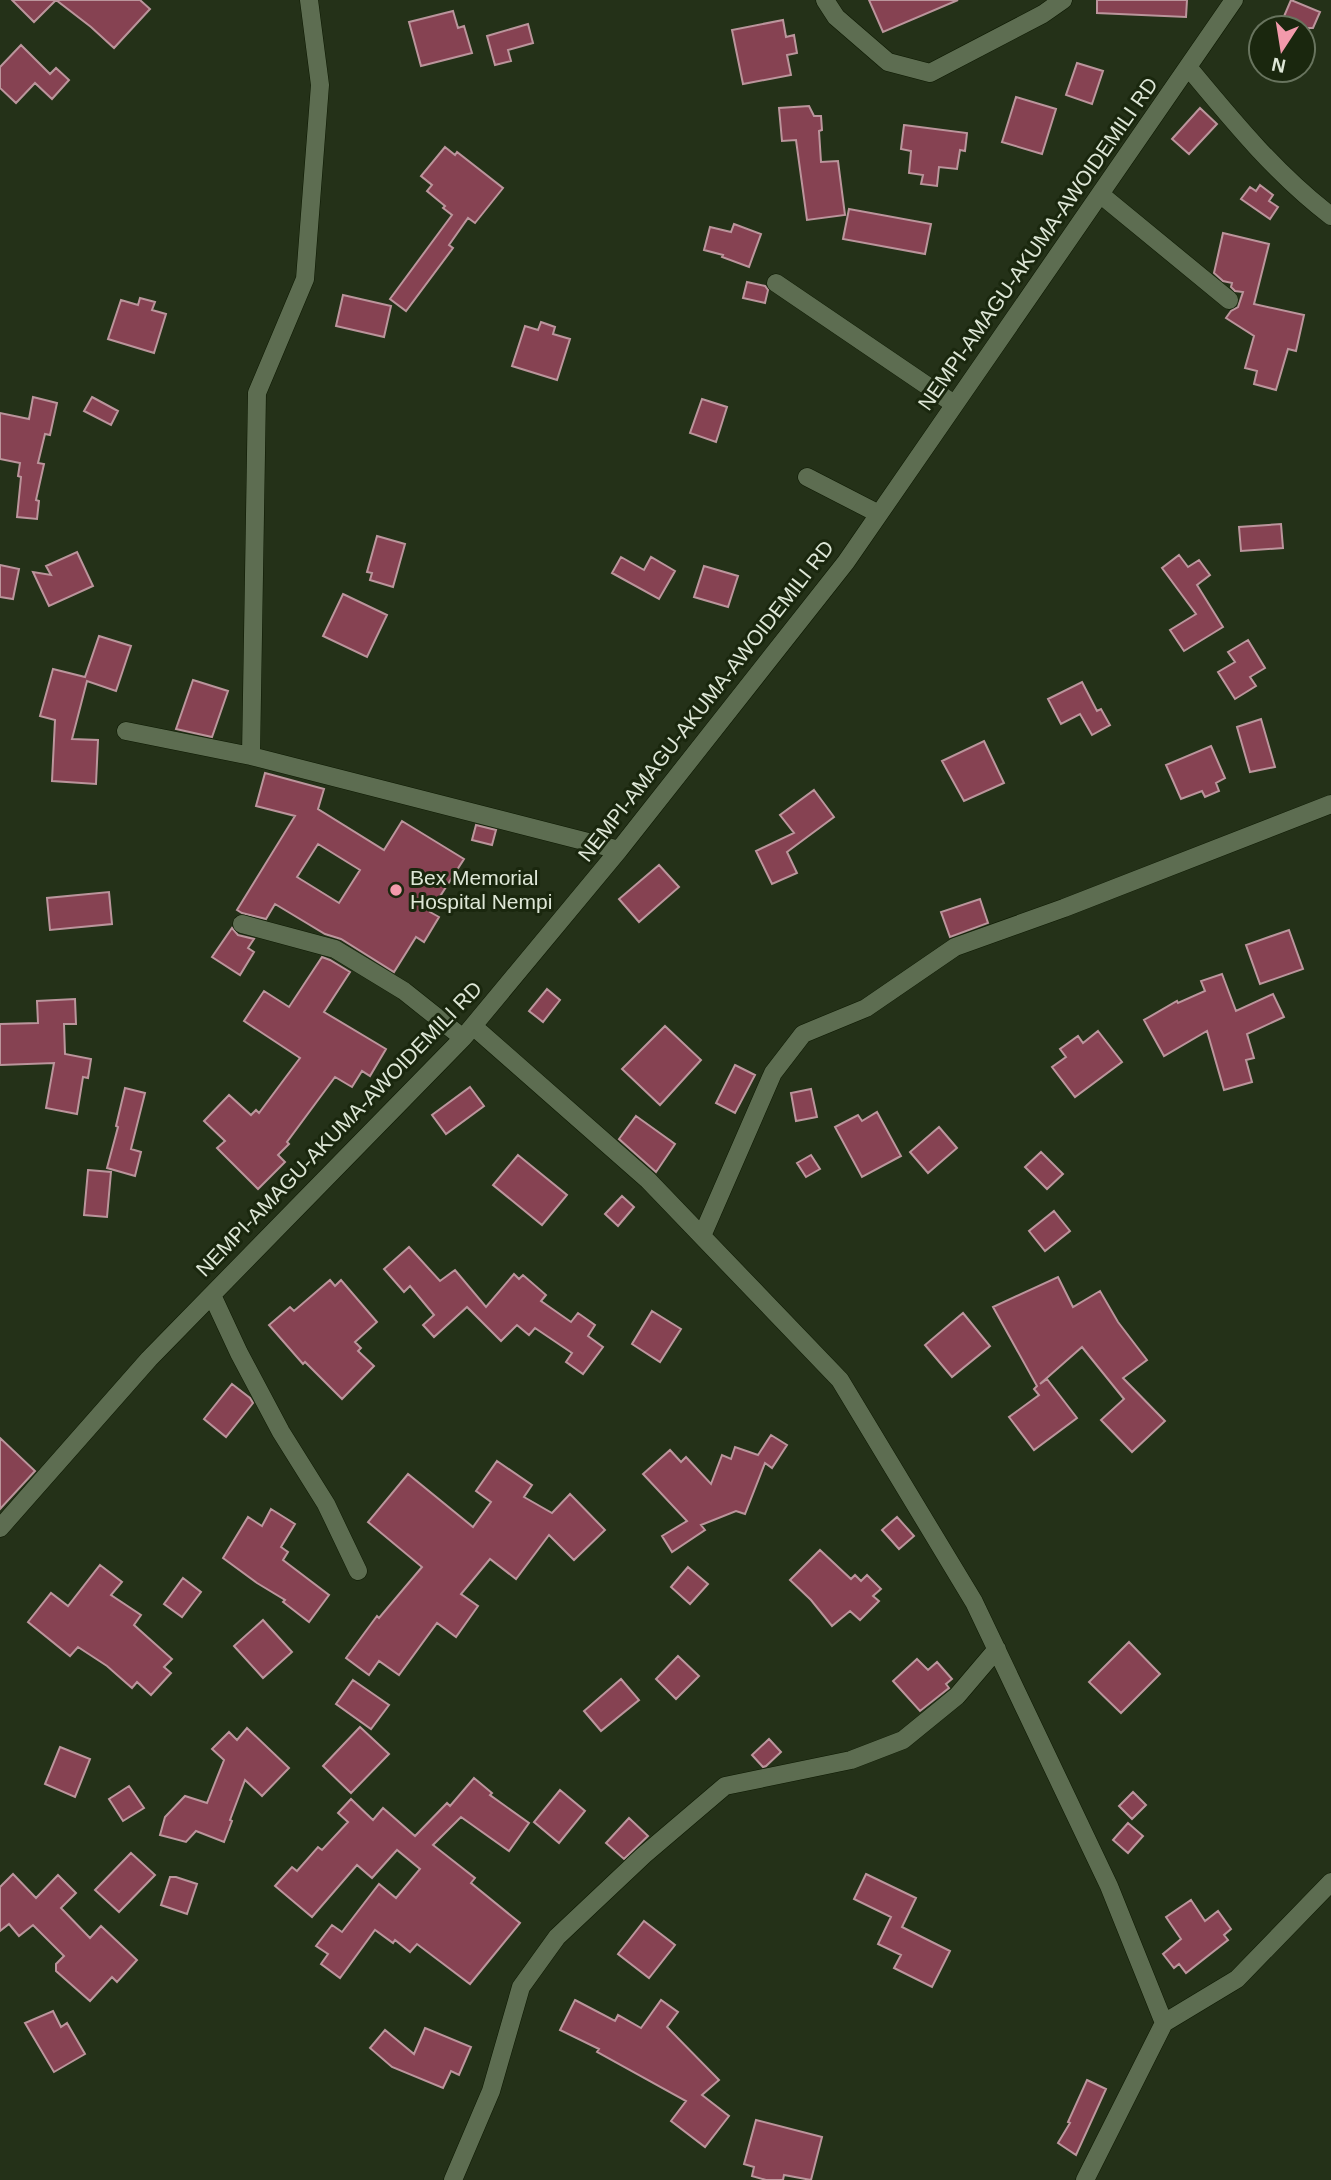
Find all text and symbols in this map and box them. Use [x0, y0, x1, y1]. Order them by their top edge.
north arrow [1247, 14, 1317, 84]
text: N [1270, 53, 1287, 77]
street label: NEMPI-AMAGU-AKUMA-AWOIDEMILI RD [913, 73, 1162, 414]
street label: NEMPI-AMAGU-AKUMA-AWOIDEMILI RD [573, 536, 838, 866]
place label: Bex Memorial Hospital Nempi [410, 866, 552, 913]
marker: Bex Memorial Hospital Nempi [388, 882, 404, 898]
street label: NEMPI-AMAGU-AKUMA-AWOIDEMILI RD [191, 977, 486, 1281]

